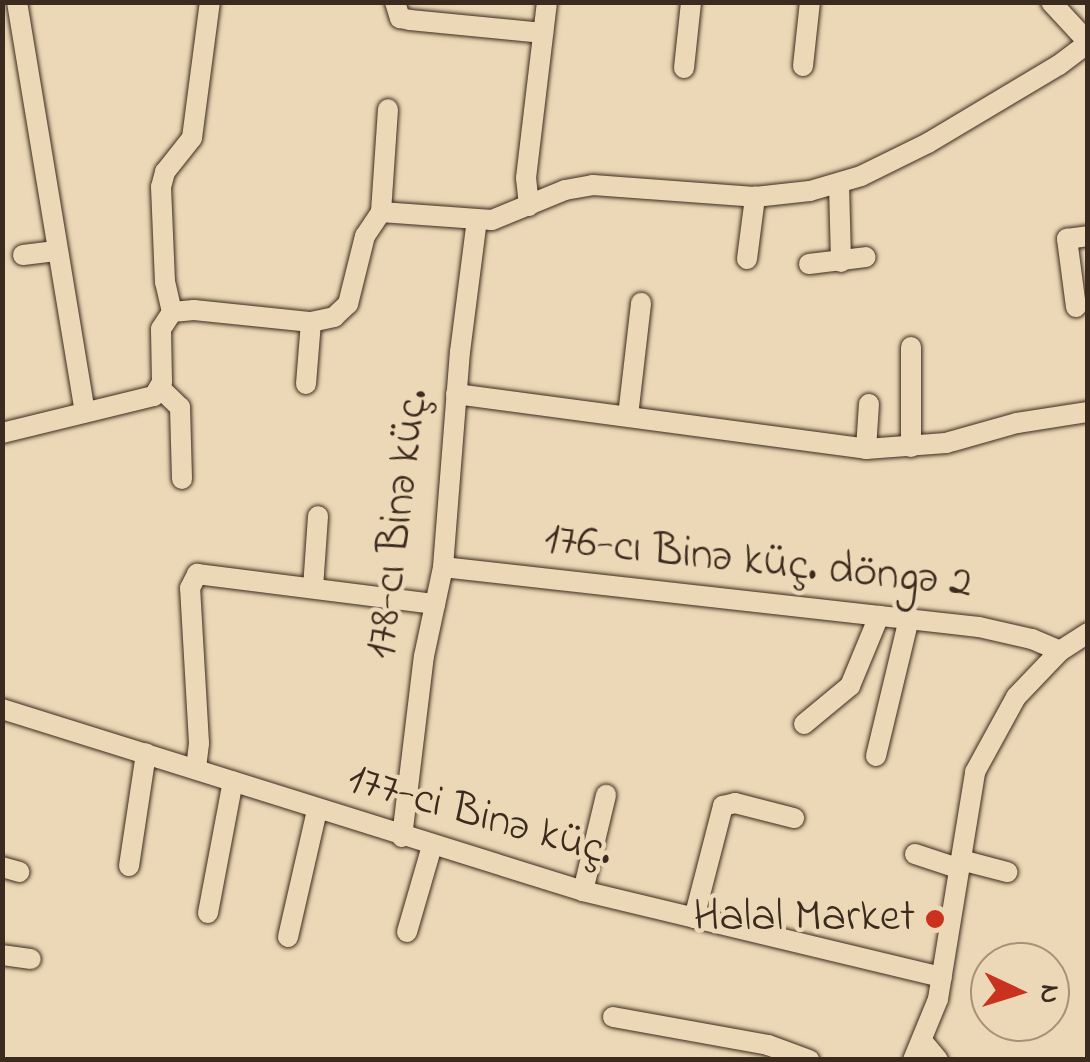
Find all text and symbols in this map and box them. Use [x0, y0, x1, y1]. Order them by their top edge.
street label: 178-cı Binə küç. [356, 386, 442, 662]
street label: 176-cı Binə küç. döngə 2 [542, 514, 974, 612]
street label: 177-ci Binə küç. [341, 753, 619, 881]
place label: Halal Market [693, 892, 915, 946]
marker: Halal Market [924, 908, 946, 930]
north arrow [970, 942, 1070, 1042]
text: N [1027, 983, 1070, 1005]

